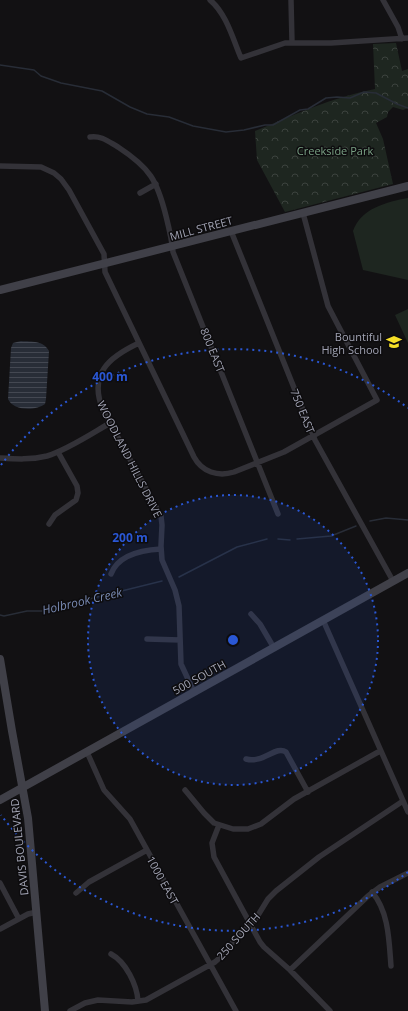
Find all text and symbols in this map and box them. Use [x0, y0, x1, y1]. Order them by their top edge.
park label: Creekside Park [297, 143, 373, 158]
street label: MILL STREET [168, 212, 234, 244]
street label: 800 EAST [197, 325, 229, 375]
place label: Bountiful High School [321, 329, 382, 357]
school or university icon: Bountiful High School [385, 333, 403, 351]
text: 400 m [92, 368, 128, 385]
street label: 750 EAST [287, 386, 319, 436]
street label: WOODLAND HILLS DRIVE [94, 398, 166, 520]
text: 200 m [112, 529, 148, 546]
water label: Holbrook Creek [40, 583, 125, 618]
centre of rings [226, 633, 240, 647]
street label: 500 SOUTH [170, 656, 228, 698]
street label: DAVIS BOULEVARD [6, 798, 32, 896]
street label: 1000 EAST [144, 853, 182, 907]
street label: 250 SOUTH [213, 909, 263, 963]

